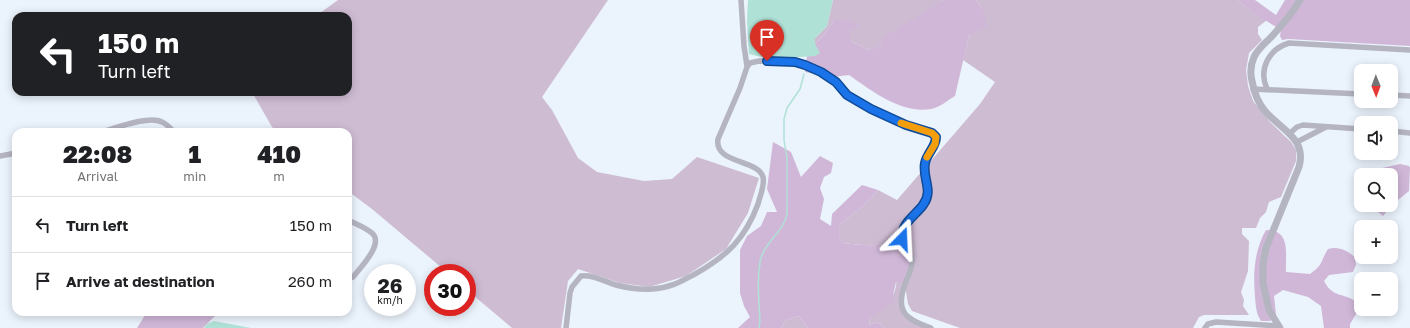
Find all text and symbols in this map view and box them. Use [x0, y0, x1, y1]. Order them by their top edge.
pin [750, 20, 784, 61]
text: 150 m [98, 26, 179, 59]
icon: arrive [756, 26, 778, 48]
icon: left [32, 28, 84, 80]
text: Turn left [98, 60, 171, 82]
north arrow [1354, 64, 1398, 108]
map controls [1354, 64, 1398, 316]
button: sound [1354, 116, 1398, 160]
text: 22:08 [63, 139, 132, 168]
text: 1 [188, 139, 201, 168]
text: 410 [257, 139, 301, 168]
text: Arrival [77, 168, 118, 184]
text: min [183, 168, 206, 184]
text: m [273, 168, 285, 184]
button: search [1354, 168, 1398, 212]
icon: left [32, 214, 54, 236]
text: Turn left [66, 216, 128, 234]
text: 150 m [290, 216, 332, 234]
position arrow [881, 218, 923, 260]
button: + [1354, 220, 1398, 264]
speed limit sign: 30 [424, 264, 476, 316]
icon: arrive [32, 270, 54, 292]
text: Arrive at destination [66, 272, 215, 290]
text: 260 m [288, 272, 332, 290]
button: − [1354, 272, 1398, 316]
text: 26 [378, 273, 402, 297]
text: km/h [377, 294, 403, 306]

